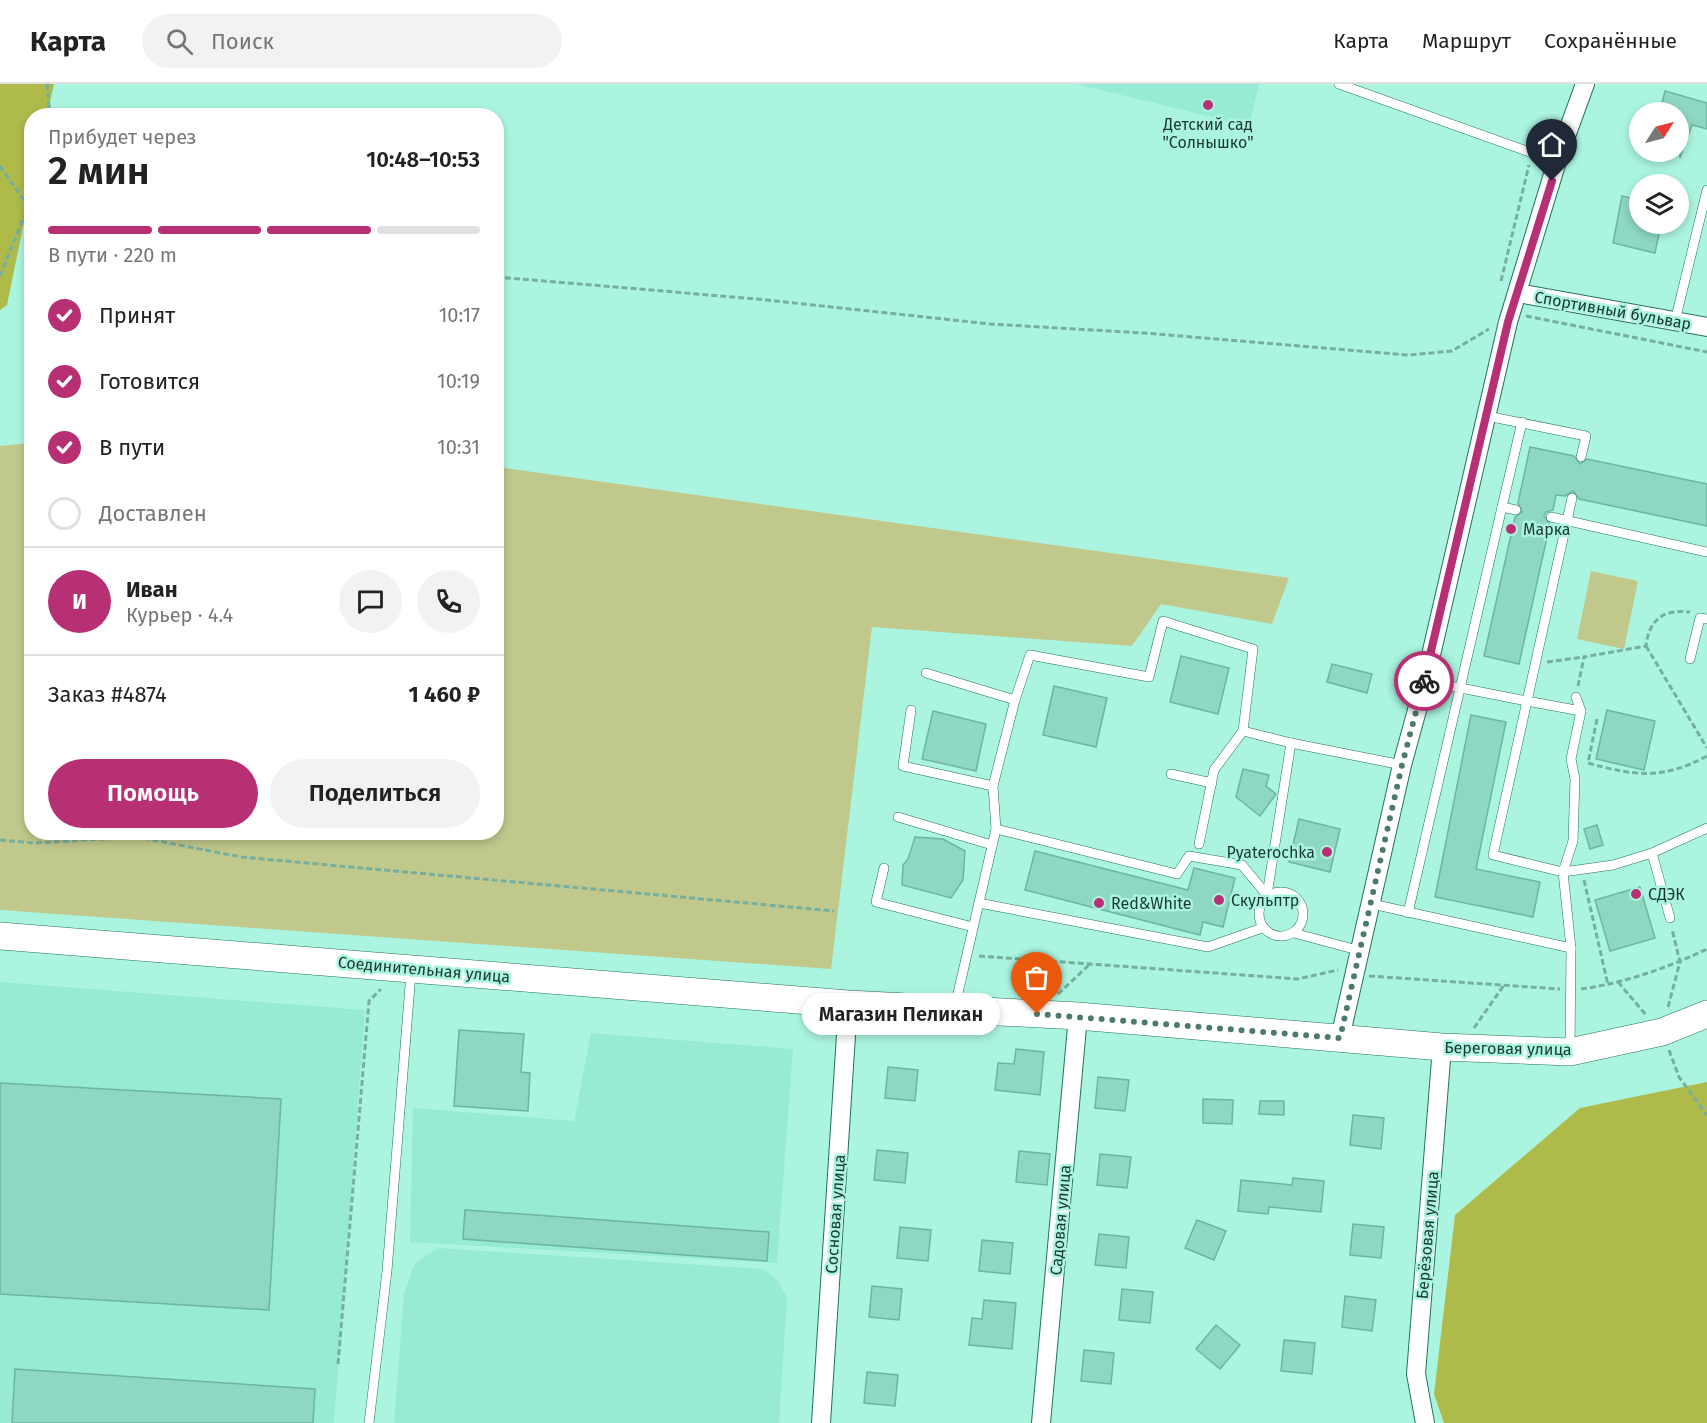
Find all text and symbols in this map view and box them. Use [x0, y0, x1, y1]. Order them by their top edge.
search box [142, 14, 562, 68]
text: Карта [30, 25, 106, 58]
icon: search [163, 25, 196, 58]
text: Поиск [211, 28, 274, 55]
text: Карта [1333, 28, 1389, 54]
text: Маршрут [1422, 28, 1511, 54]
text: Сохранённые [1544, 28, 1677, 54]
marker: Детский сад "Солнышко" [1201, 98, 1215, 112]
north arrow [1629, 102, 1689, 162]
map controls [1629, 102, 1689, 234]
place label: Детский сад "Солнышко" [1162, 115, 1254, 152]
pin [1526, 119, 1577, 181]
text: Прибудет через [48, 125, 197, 149]
icon: home [1535, 128, 1568, 161]
text: 10:48–10:53 [366, 146, 480, 173]
text: 2 мин [48, 148, 150, 194]
button: layers [1629, 174, 1689, 234]
text: В пути · 220 m [48, 243, 177, 267]
street label: Спортивный бульвар [1533, 287, 1693, 334]
icon: check [48, 299, 81, 332]
text: Принят [99, 302, 175, 329]
text: 10:17 [439, 303, 480, 327]
icon: check [48, 365, 81, 398]
text: Готовится [99, 368, 200, 395]
text: 10:19 [437, 369, 480, 393]
icon: check [48, 431, 81, 464]
text: В пути [99, 434, 165, 461]
text: 10:31 [437, 435, 480, 459]
text: Доставлен [99, 500, 207, 527]
place label: Марка [1523, 520, 1570, 539]
marker: Марка [1504, 522, 1518, 536]
button: chat [339, 570, 402, 633]
button: phone [417, 570, 480, 633]
text: Иван [126, 576, 178, 603]
text: И [72, 588, 87, 615]
text: Курьер · 4.4 [126, 603, 233, 627]
courier [1394, 651, 1454, 711]
icon: bike [1408, 665, 1441, 698]
text: Заказ #4874 [48, 681, 167, 708]
text: 1 460 ₽ [409, 681, 480, 708]
button: Помощь [48, 759, 258, 828]
button: Поделиться [270, 759, 480, 828]
place label: Pyaterochka [1226, 843, 1315, 862]
marker: Pyaterochka [1320, 845, 1334, 859]
place label: СДЭК [1648, 885, 1685, 904]
marker: СДЭК [1629, 887, 1643, 901]
place label: Скульптр [1231, 891, 1299, 910]
marker: Скульптр [1212, 893, 1226, 907]
place label: Red&White [1111, 894, 1192, 913]
marker: Red&White [1092, 896, 1106, 910]
pin [1011, 952, 1062, 1014]
street label: Соединительная улица [337, 953, 511, 986]
icon: bag [1020, 961, 1053, 994]
callout: Магазин Пеликан [803, 993, 1001, 1035]
text: Магазин Пеликан [819, 1002, 983, 1026]
street label: Береговая улица [1444, 1038, 1572, 1059]
street label: Сосновая улица [822, 1154, 849, 1274]
street label: Садовая улица [1046, 1164, 1075, 1276]
street label: Берёзовая улица [1412, 1170, 1443, 1300]

